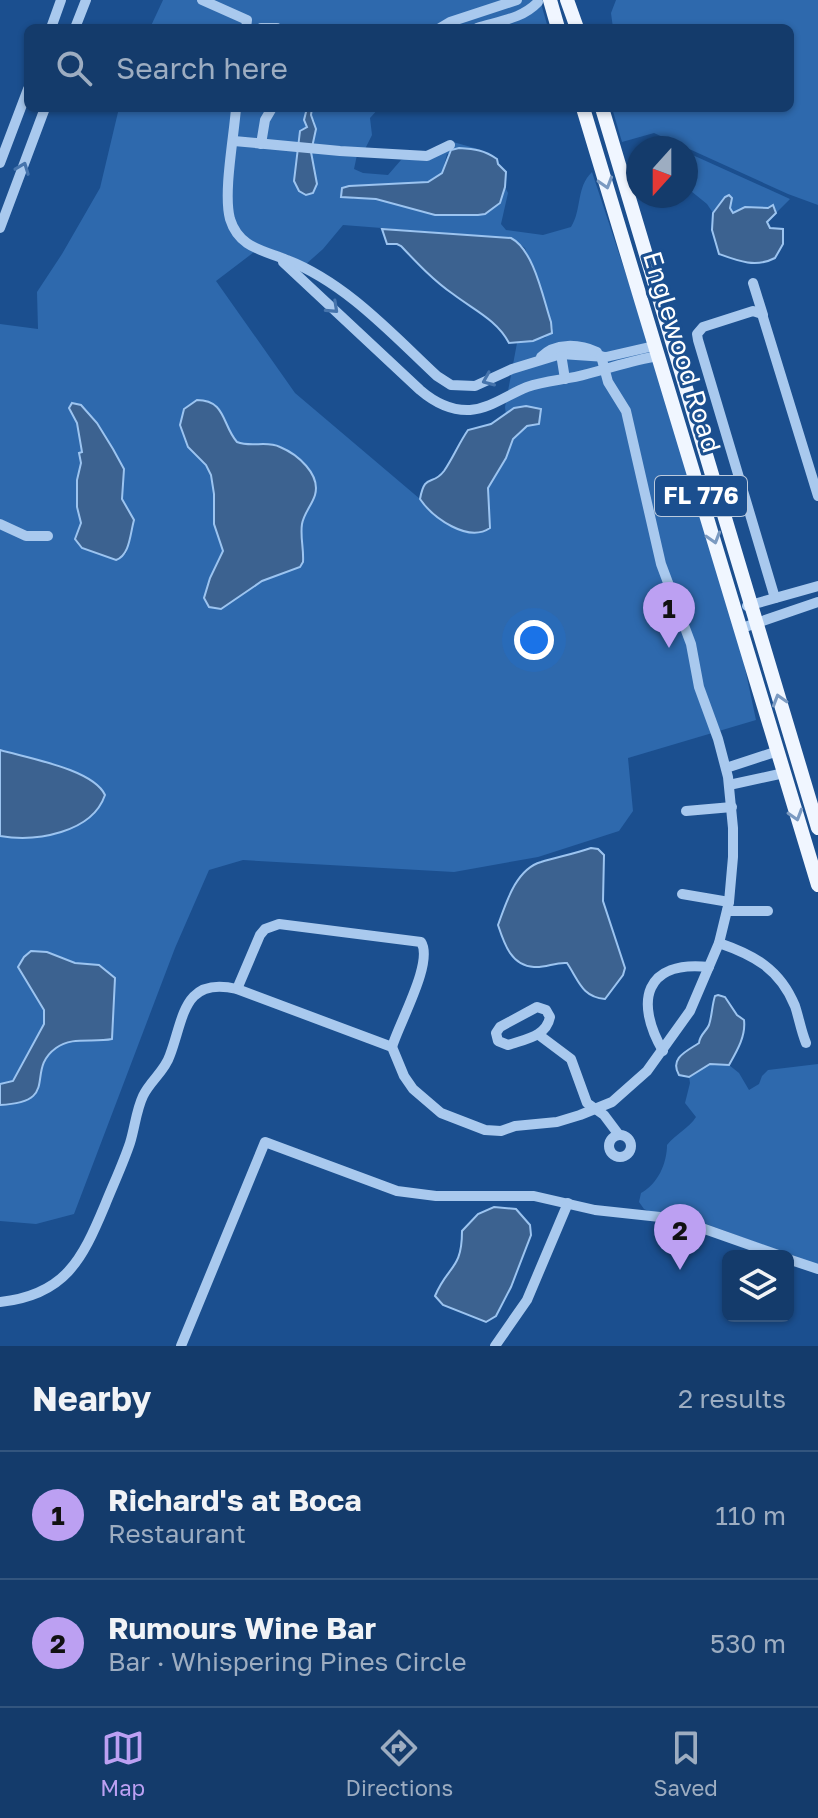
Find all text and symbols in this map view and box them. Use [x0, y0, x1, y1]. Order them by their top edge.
search box [24, 24, 794, 112]
icon: search [52, 46, 96, 90]
text: Search here [116, 50, 288, 86]
north arrow [626, 136, 698, 208]
one-way arrow [13, 162, 30, 176]
one-way arrow [597, 175, 613, 189]
street label: Englewood Road [637, 247, 728, 456]
one-way arrow [324, 298, 338, 313]
one-way arrow [482, 371, 496, 387]
road number: FL 776 [655, 476, 747, 516]
one-way arrow [705, 531, 721, 545]
pin: 1 [643, 582, 695, 648]
your location [514, 620, 554, 660]
one-way arrow [773, 693, 789, 707]
one-way arrow [787, 807, 803, 821]
pin: 2 [654, 1204, 706, 1270]
map controls [722, 1250, 794, 1322]
button: layers [722, 1250, 794, 1322]
text: Nearby [32, 1378, 152, 1418]
text: 2 results [678, 1383, 786, 1414]
text: Richard's at Boca [108, 1482, 362, 1518]
text: 1 [51, 1500, 65, 1531]
text: 110 m [715, 1500, 786, 1531]
text: Restaurant [108, 1518, 246, 1549]
text: Rumours Wine Bar [108, 1610, 376, 1646]
text: 2 [50, 1628, 66, 1659]
text: 530 m [710, 1628, 786, 1659]
text: Bar · Whispering Pines Circle [108, 1646, 467, 1677]
tab: Map [100, 1726, 145, 1801]
tab: Directions [346, 1726, 453, 1801]
tab: Saved [654, 1726, 718, 1801]

